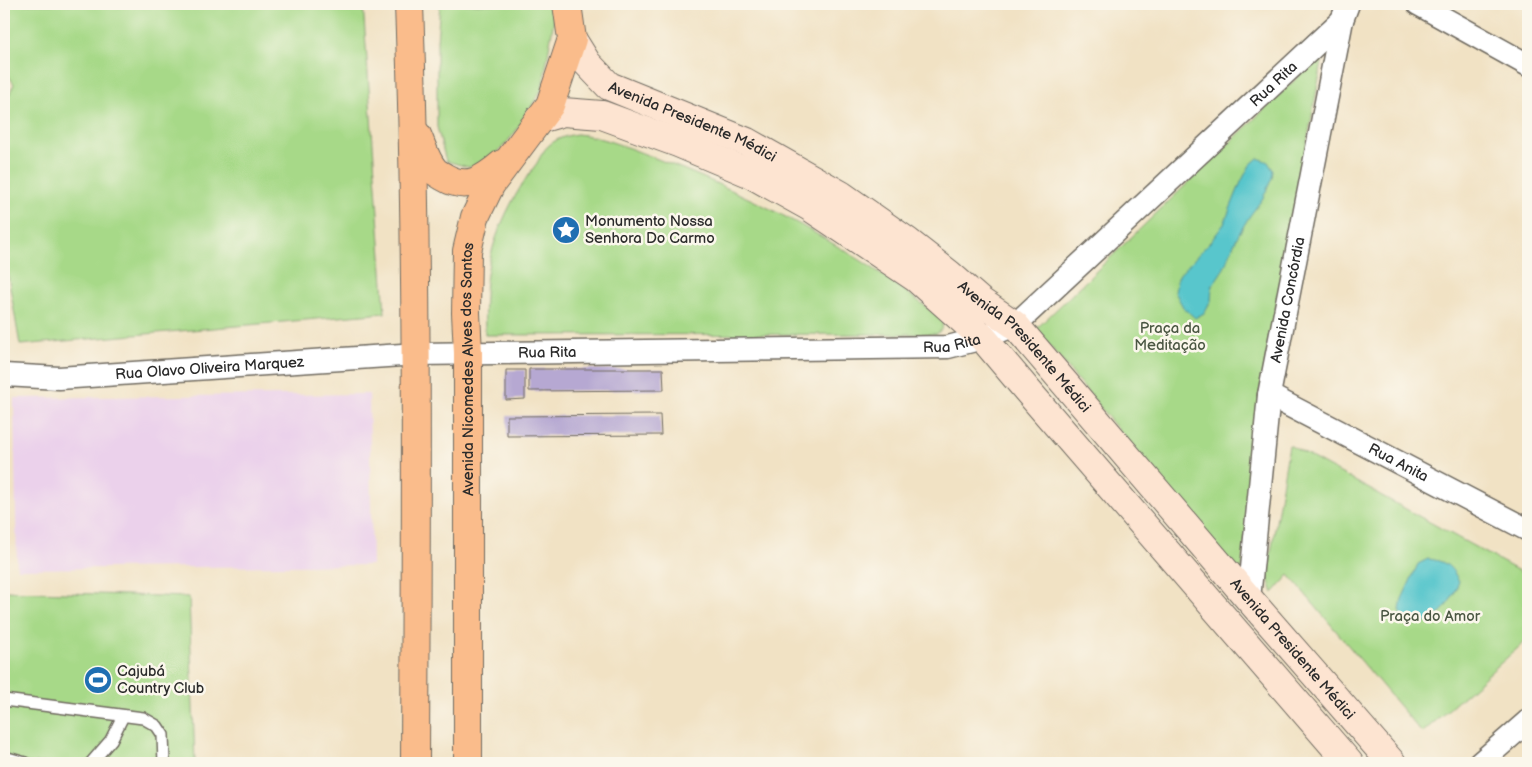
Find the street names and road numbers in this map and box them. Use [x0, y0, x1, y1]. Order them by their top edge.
street label: Rua Rita [1246, 57, 1301, 111]
street label: Avenida Presidente Médici [606, 77, 780, 166]
street label: Avenida Concórdia [1266, 235, 1309, 364]
street label: Avenida Nicomedes Alves dos Santos [456, 240, 478, 496]
street label: Avenida Presidente Médici [954, 276, 1095, 416]
street label: Rua Rita [923, 330, 983, 357]
street label: Rua Rita [518, 342, 576, 362]
street label: Rua Olavo Oliveira Marquez [115, 352, 305, 384]
street label: Rua Anita [1365, 439, 1432, 486]
street label: Avenida Presidente Médici [1226, 574, 1359, 723]

